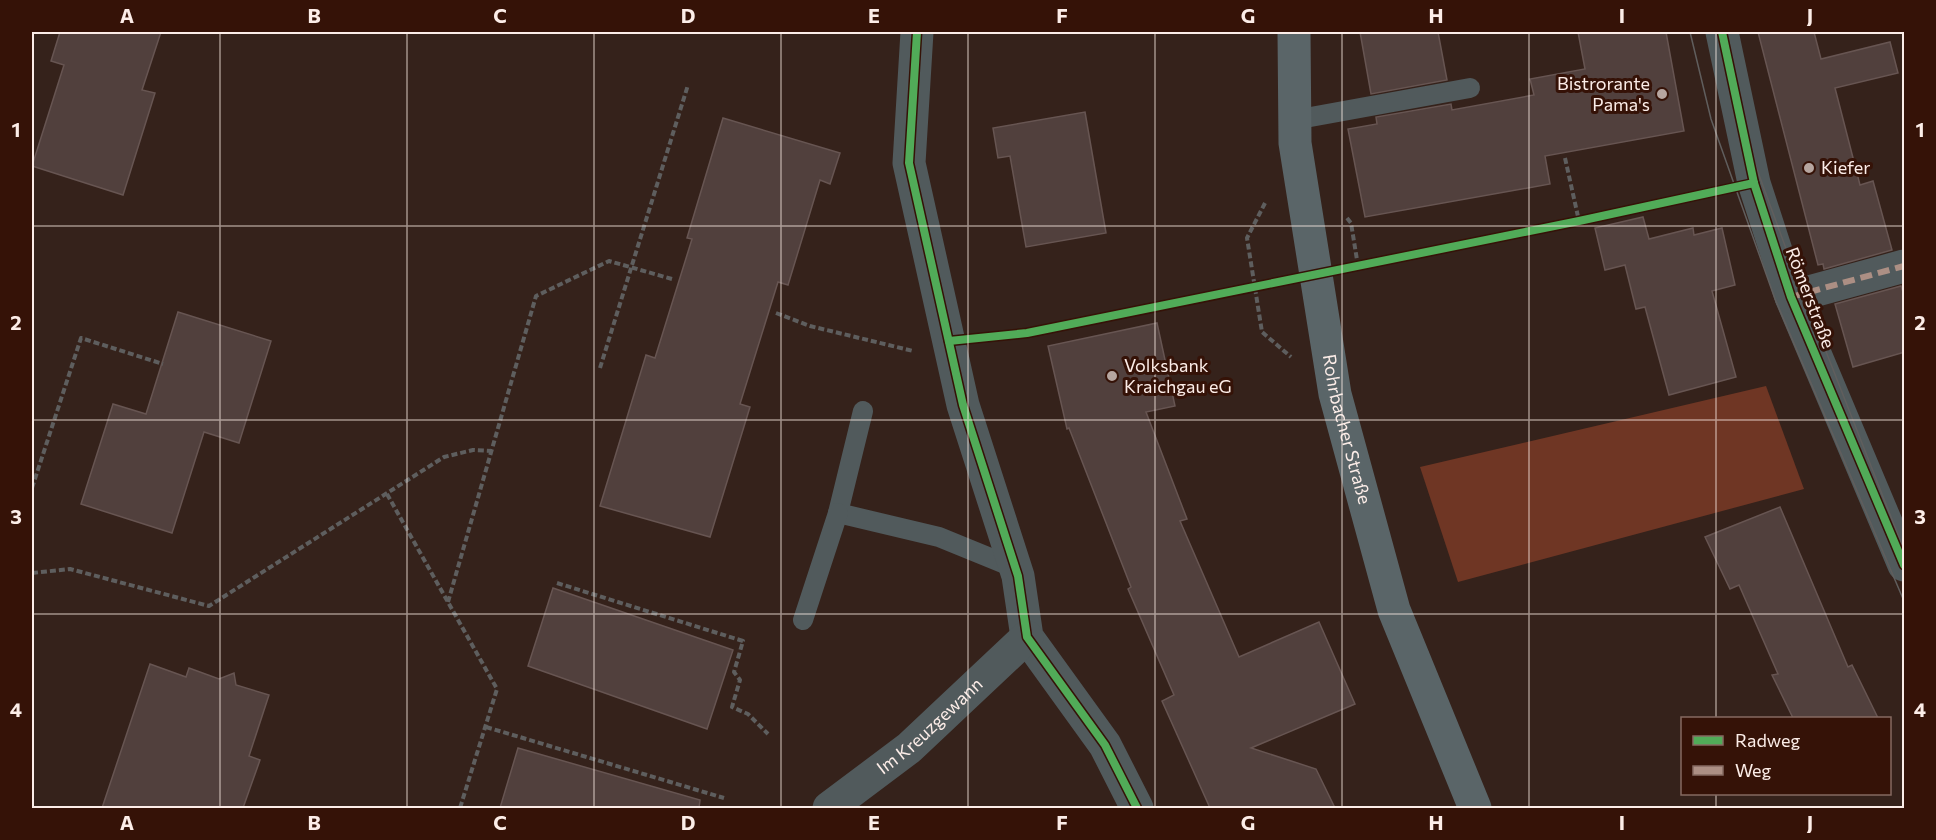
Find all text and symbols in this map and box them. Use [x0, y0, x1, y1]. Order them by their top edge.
text: A [120, 3, 134, 27]
text: B [307, 3, 321, 27]
text: C [493, 3, 507, 27]
text: D [681, 3, 695, 27]
text: E [868, 3, 880, 27]
text: F [1056, 3, 1068, 27]
text: G [1241, 3, 1255, 27]
text: H [1429, 3, 1444, 27]
text: I [1619, 3, 1625, 27]
text: J [1807, 3, 1813, 27]
place label: Bistrorante Pama's [1557, 72, 1650, 115]
marker: Bistrorante Pama's [1655, 87, 1669, 101]
text: 1 [11, 117, 21, 141]
text: 1 [1915, 117, 1925, 141]
place label: Kiefer [1821, 156, 1870, 178]
marker: Kiefer [1802, 161, 1816, 175]
street label: Römerstraße [1782, 244, 1840, 351]
text: 2 [10, 310, 22, 334]
text: 2 [1914, 310, 1926, 334]
street label: Rohrbacher Straße [1319, 352, 1377, 506]
place label: Volksbank Kraichgau eG [1124, 354, 1232, 397]
marker: Volksbank Kraichgau eG [1105, 369, 1119, 383]
text: 3 [10, 504, 22, 528]
text: 3 [1914, 504, 1926, 528]
street label: Im Kreuzgewann [872, 673, 987, 778]
text: 4 [10, 697, 22, 721]
text: 4 [1914, 697, 1926, 721]
legend [1681, 717, 1891, 795]
text: Radweg [1735, 729, 1800, 751]
text: Weg [1735, 759, 1772, 781]
text: A [120, 810, 134, 834]
text: B [307, 810, 321, 834]
text: C [493, 810, 507, 834]
text: D [681, 810, 695, 834]
text: E [868, 810, 880, 834]
text: F [1056, 810, 1068, 834]
text: G [1241, 810, 1255, 834]
text: H [1429, 810, 1444, 834]
text: I [1619, 810, 1625, 834]
text: J [1807, 810, 1813, 834]

